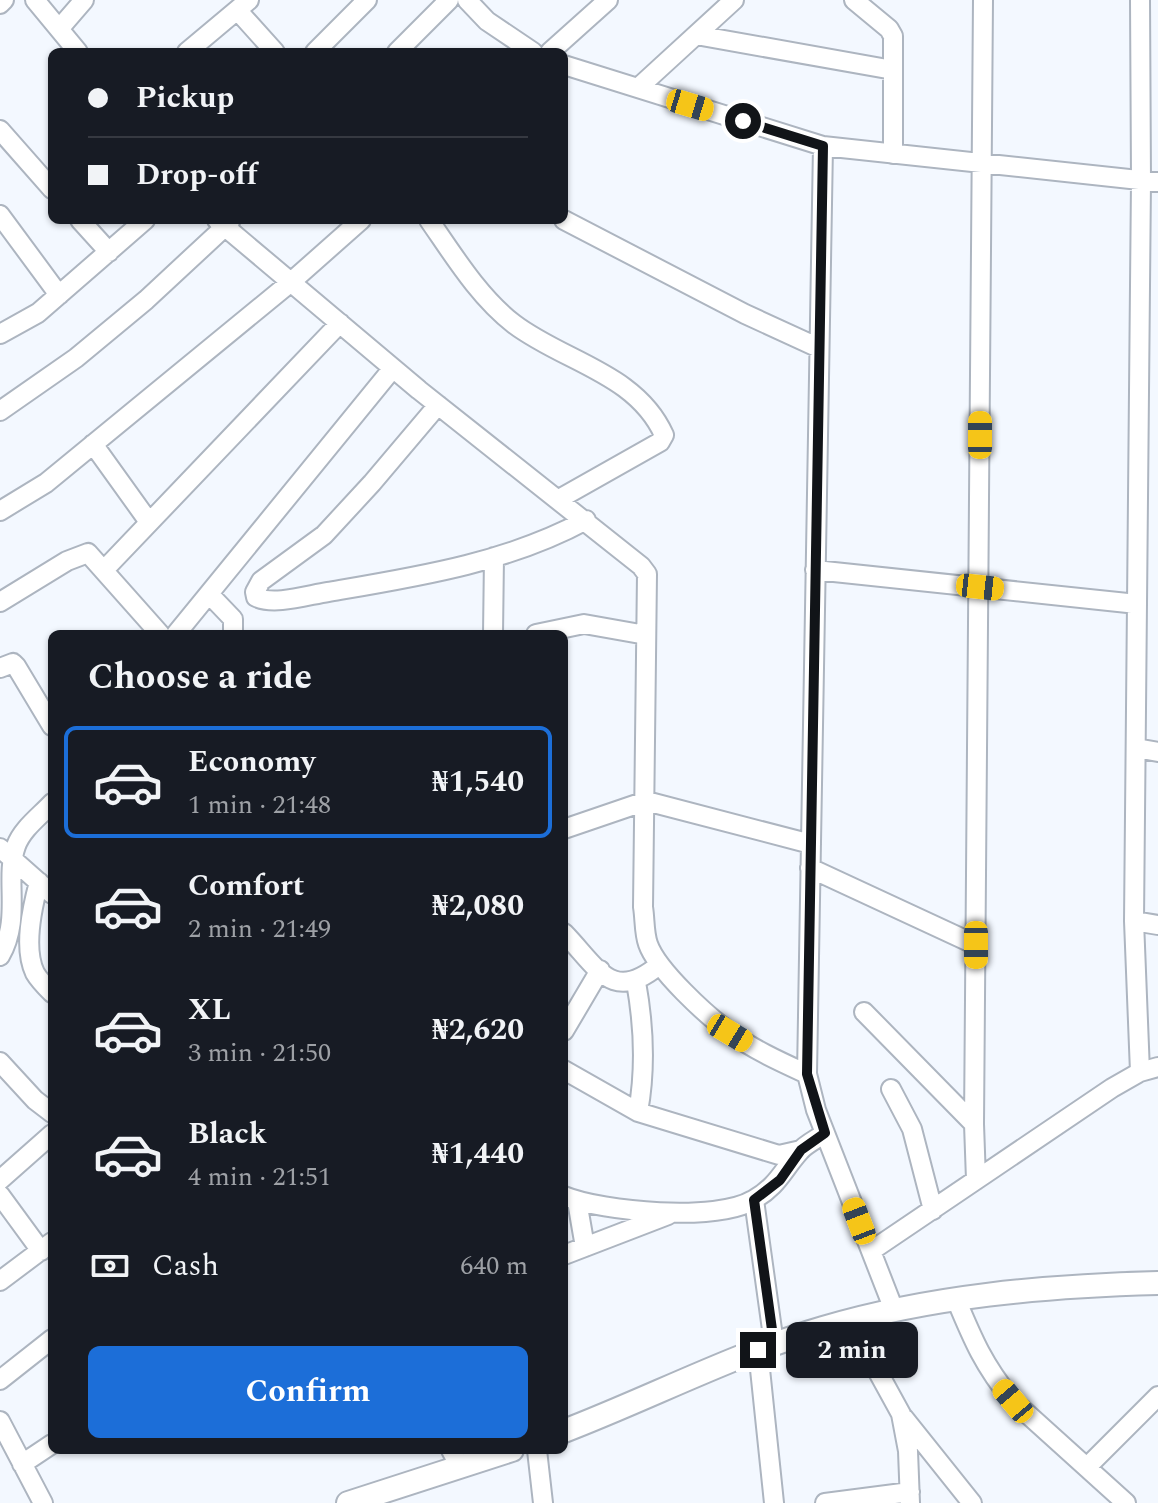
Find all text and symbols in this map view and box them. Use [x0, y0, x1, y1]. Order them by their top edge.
text: Pickup [136, 75, 234, 121]
car [664, 87, 716, 123]
route start [725, 103, 761, 139]
text: Drop-off [136, 152, 257, 198]
car [968, 411, 992, 459]
car [955, 573, 1005, 601]
text: Choose a ride [88, 650, 312, 705]
text: Economy [188, 739, 315, 785]
icon: car [92, 746, 164, 818]
text: ₦1,540 [432, 759, 524, 805]
text: 1 min · 21:48 [188, 785, 331, 825]
text: Comfort [188, 863, 304, 909]
icon: car [92, 870, 164, 942]
text: ₦2,080 [432, 883, 524, 929]
text: 2 min · 21:49 [188, 909, 331, 949]
car [964, 921, 988, 969]
text: XL [188, 987, 231, 1033]
icon: car [92, 994, 164, 1066]
text: ₦2,620 [432, 1007, 524, 1053]
car [703, 1010, 757, 1056]
text: 3 min · 21:50 [188, 1033, 331, 1073]
text: Black [188, 1111, 267, 1157]
icon: car [92, 1118, 164, 1190]
text: ₦1,440 [432, 1131, 524, 1177]
text: 4 min · 21:51 [188, 1157, 331, 1197]
car [839, 1194, 879, 1248]
text: Cash [152, 1243, 219, 1289]
icon: cash [88, 1244, 132, 1288]
text: 640 m [460, 1246, 528, 1286]
callout: 2 min [786, 1322, 918, 1378]
text: 2 min [817, 1330, 887, 1370]
route end [740, 1332, 776, 1368]
button: Confirm [88, 1346, 528, 1438]
car [988, 1375, 1038, 1427]

